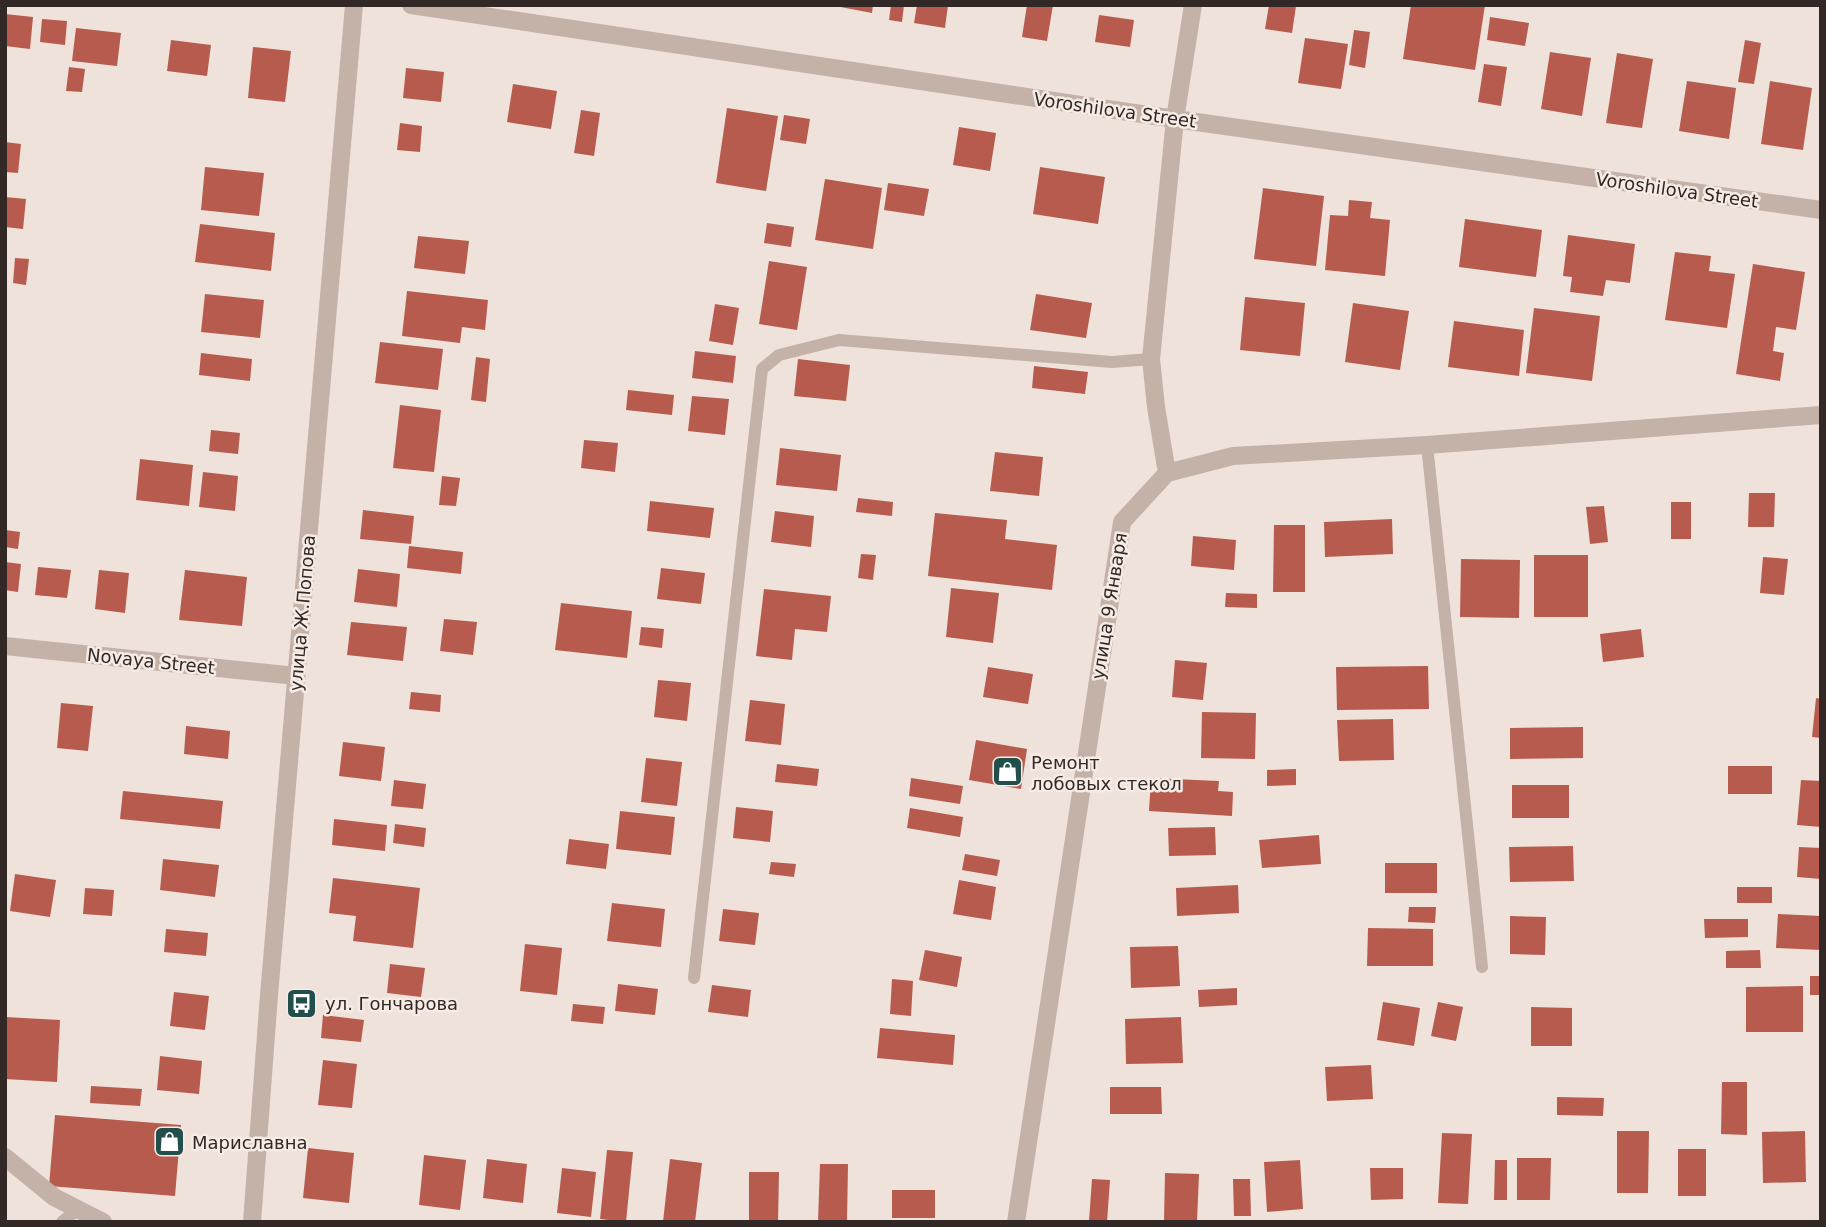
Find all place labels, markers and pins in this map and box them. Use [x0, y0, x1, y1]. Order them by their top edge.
place label: Ремонт лобовых стекол [1031, 752, 1182, 794]
shop icon: Ремонт лобовых стекол [991, 755, 1025, 789]
bus stop icon: ул. Гончарова [285, 986, 319, 1020]
place label: ул. Гончарова [325, 993, 458, 1014]
shop icon: Мариславна [152, 1125, 186, 1159]
place label: Мариславна [192, 1132, 308, 1153]

